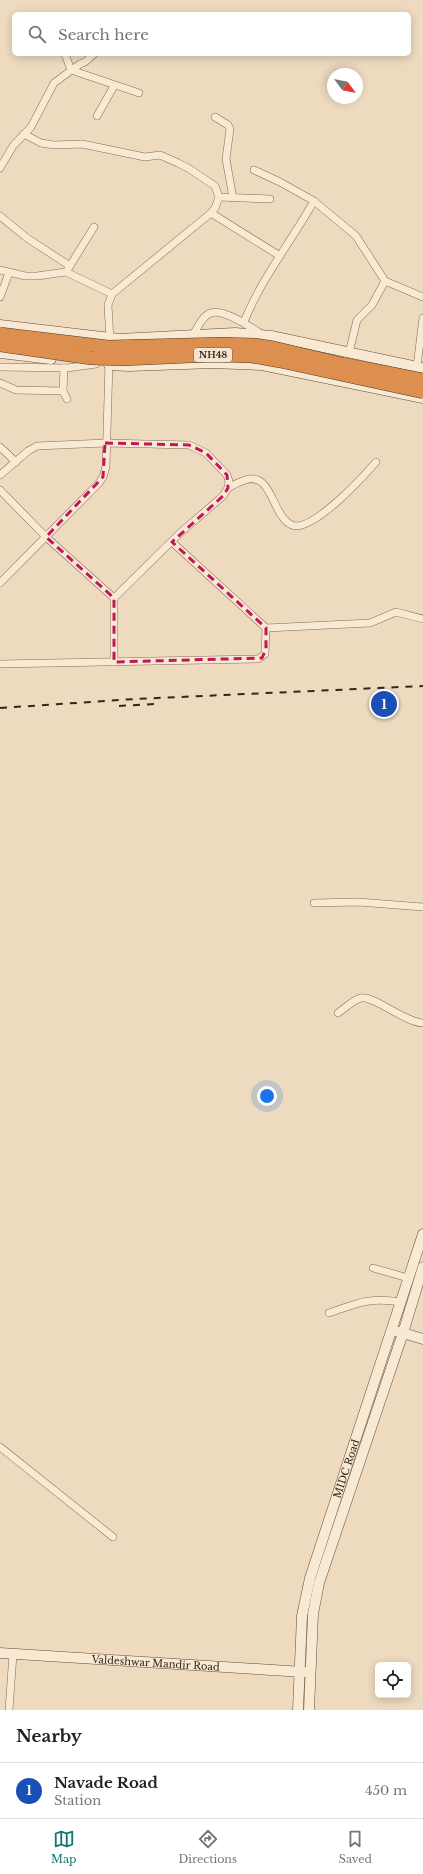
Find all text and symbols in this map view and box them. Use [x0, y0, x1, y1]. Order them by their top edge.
search box [12, 12, 411, 56]
icon: search [26, 23, 48, 45]
text: Search here [58, 25, 149, 44]
north arrow [327, 68, 363, 104]
road number: NH48 [194, 348, 232, 362]
pin: 1 [371, 689, 397, 719]
your location [257, 1086, 277, 1106]
street label: MIDC Road [331, 1437, 362, 1500]
street label: Valdeshwar Mandir Road [90, 1653, 220, 1674]
map controls [375, 1662, 411, 1698]
button: locate [375, 1662, 411, 1698]
text: Nearby [16, 1726, 82, 1747]
text: Navade Road [54, 1773, 158, 1792]
text: 1 [26, 1782, 32, 1799]
text: 450 m [365, 1782, 407, 1799]
text: Station [54, 1792, 101, 1809]
tab: Map [51, 1828, 77, 1866]
tab: Directions [178, 1828, 237, 1866]
tab: Saved [339, 1828, 372, 1866]

